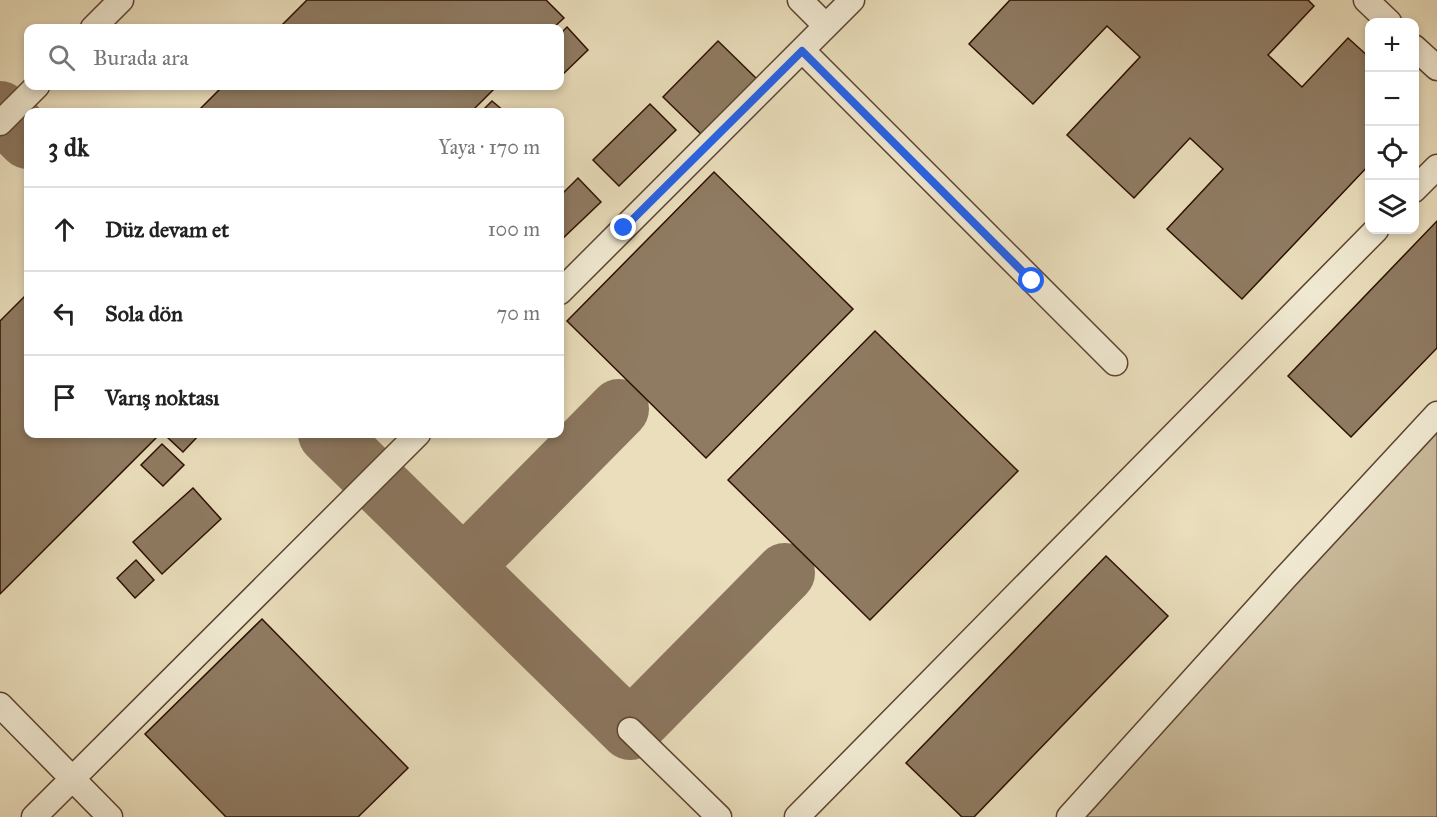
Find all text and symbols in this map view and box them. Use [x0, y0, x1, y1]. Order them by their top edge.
map controls [1365, 18, 1419, 234]
button: + [1365, 18, 1419, 72]
search box [24, 24, 564, 90]
icon: search [45, 41, 78, 74]
text: Burada ara [93, 44, 189, 71]
button: − [1365, 72, 1419, 126]
button: locate [1365, 126, 1419, 180]
text: 3 dk [48, 131, 89, 163]
text: Yaya · 170 m [438, 135, 540, 159]
button: layers [1365, 180, 1419, 234]
icon: ahead [48, 213, 81, 246]
route end [610, 214, 636, 240]
text: Düz devam et [105, 216, 229, 243]
text: 100 m [488, 217, 540, 241]
route start [1018, 267, 1044, 293]
icon: left [48, 297, 81, 330]
text: Sola dön [105, 300, 183, 327]
text: 70 m [497, 301, 540, 325]
icon: arrive [48, 381, 81, 414]
text: Varış noktası [105, 384, 219, 411]

